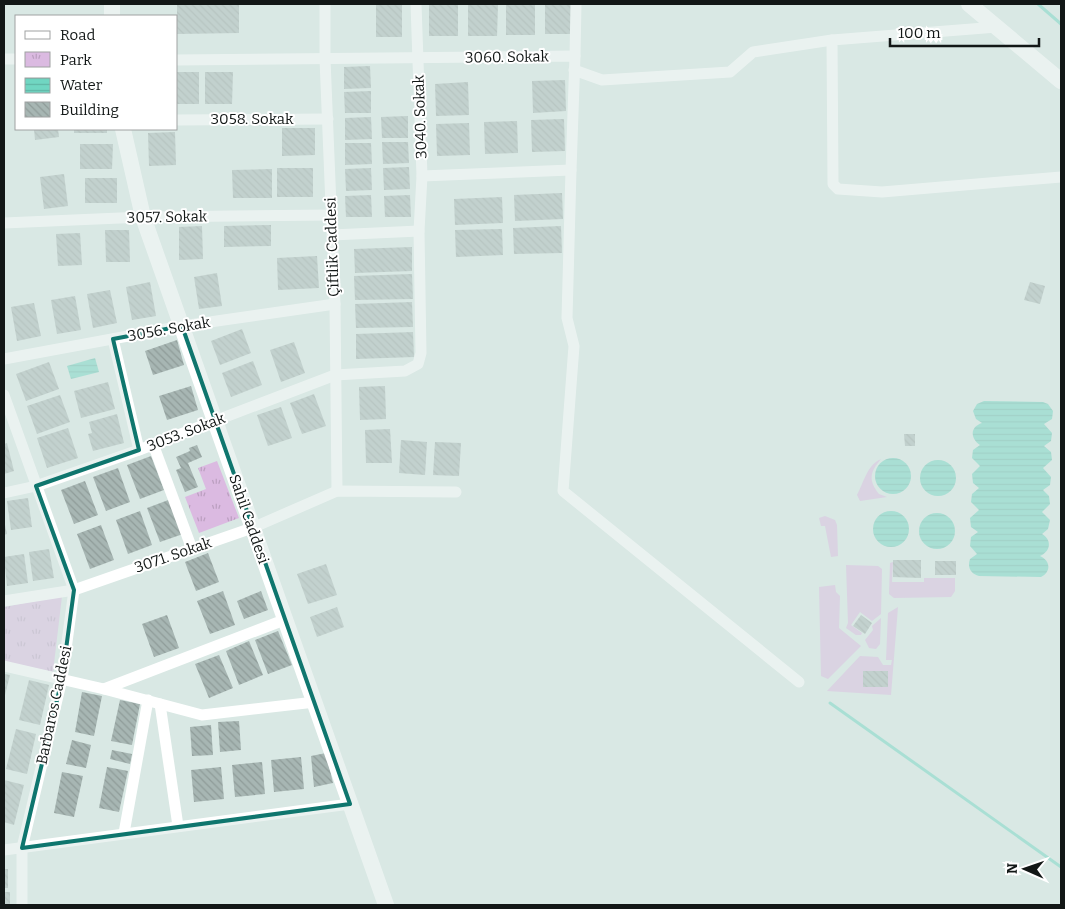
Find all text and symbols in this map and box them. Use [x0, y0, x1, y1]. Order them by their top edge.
legend [15, 15, 178, 130]
scale bar [890, 15, 1039, 47]
text: 100 m [898, 24, 941, 42]
text: Road [60, 26, 95, 44]
street label: 3060. Sokak [465, 47, 550, 67]
text: Park [60, 51, 92, 69]
street label: 3040. Sokak [410, 74, 430, 159]
text: Water [60, 76, 103, 94]
text: Building [60, 101, 119, 119]
street label: 3058. Sokak [211, 110, 294, 128]
street label: Çiftlik Caddesi [321, 196, 343, 297]
street label: 3057. Sokak [127, 207, 208, 227]
street label: 3056. Sokak [126, 313, 212, 345]
street label: 3053. Sokak [144, 409, 228, 455]
street label: Sahil Caddesi [225, 472, 273, 566]
street label: 3071. Sokak [132, 533, 214, 577]
street label: Barbaros Caddesi [33, 643, 75, 766]
north arrow [1000, 844, 1050, 894]
text: N [1004, 863, 1021, 874]

